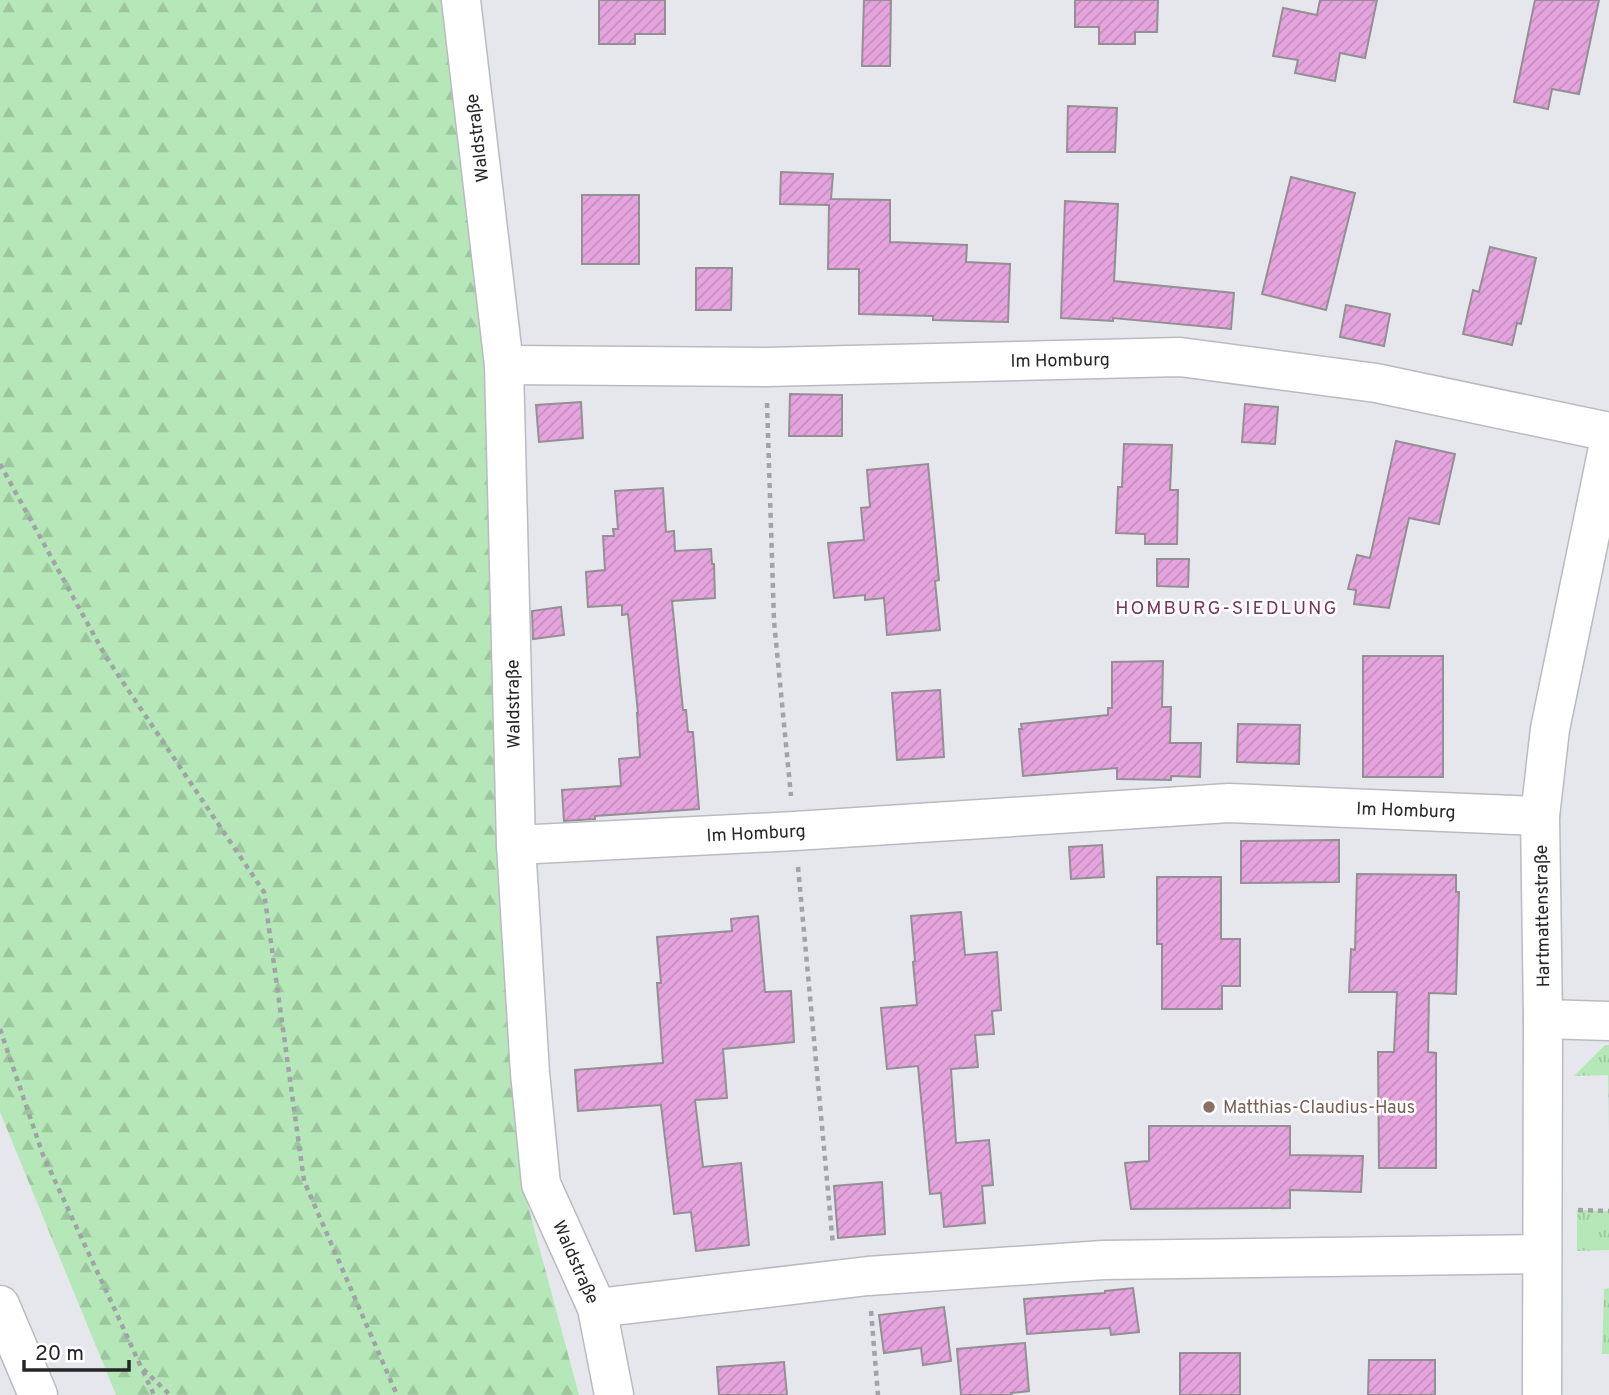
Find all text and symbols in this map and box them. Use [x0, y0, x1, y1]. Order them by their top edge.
street label: Waldstraße [462, 92, 495, 183]
street label: Im Homburg [1010, 349, 1110, 374]
district label: HOMBURG-SIEDLUNG [1115, 597, 1339, 621]
street label: Waldstraße [502, 659, 527, 749]
street label: Im Homburg [1356, 798, 1456, 825]
street label: Im Homburg [706, 820, 806, 849]
street label: Hartmattenstraße [1531, 844, 1556, 988]
place label: Matthias-Claudius-Haus [1223, 1097, 1415, 1120]
marker: Matthias-Claudius-Haus [1201, 1099, 1217, 1115]
street label: Waldstraße [546, 1217, 603, 1308]
scale bar [24, 1328, 130, 1372]
text: 20 m [35, 1341, 84, 1368]

